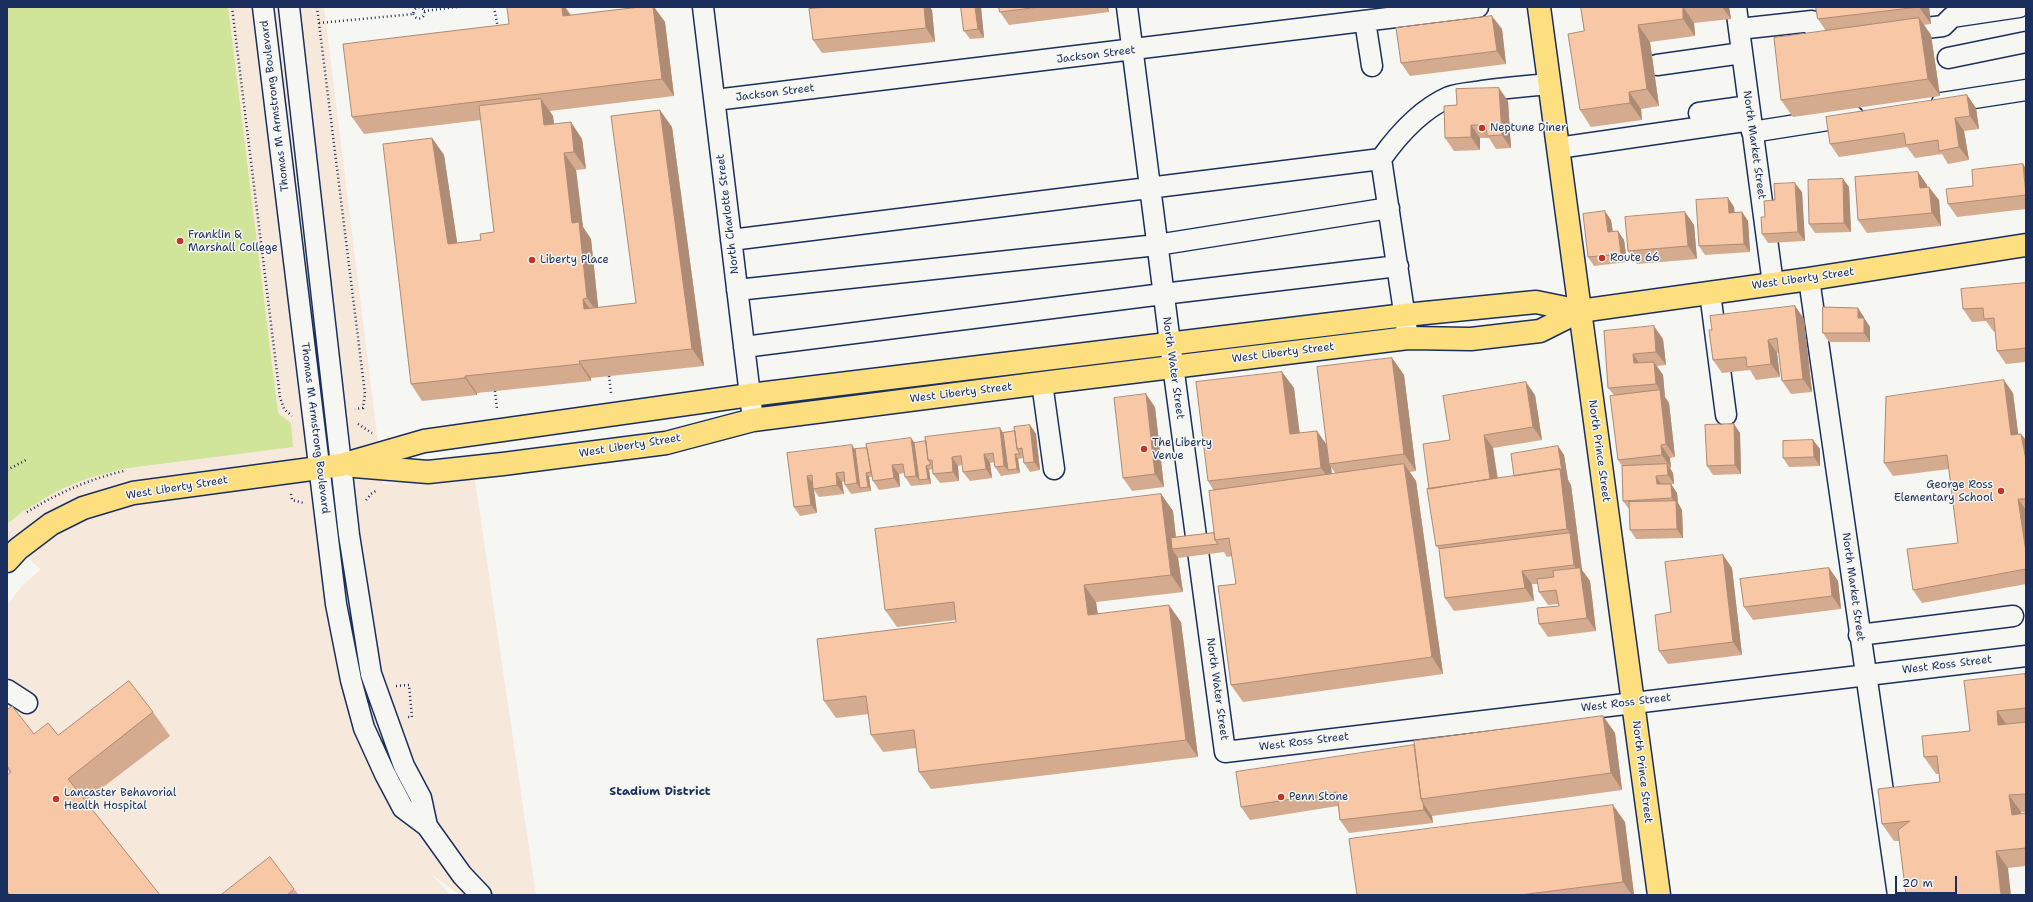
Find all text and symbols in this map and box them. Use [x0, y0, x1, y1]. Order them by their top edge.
street label: Thomas M Armstrong Boulevard [258, 19, 292, 193]
street label: Jackson Street [1056, 44, 1136, 66]
street label: Jackson Street [735, 82, 815, 104]
street label: North Market Street [1740, 90, 1768, 200]
place label: Neptune Diner [1490, 121, 1566, 135]
marker: Neptune Diner [1477, 123, 1487, 133]
street label: North Charlotte Street [714, 153, 742, 275]
place label: Franklin & Marshall College [188, 228, 278, 254]
marker: Franklin & Marshall College [175, 236, 185, 246]
place label: Route 66 [1610, 251, 1660, 265]
place label: Liberty Place [540, 253, 609, 267]
marker: Route 66 [1597, 253, 1607, 263]
marker: Liberty Place [527, 255, 537, 265]
street label: West Liberty Street [1751, 265, 1855, 293]
street label: North Water Street [1159, 316, 1187, 420]
street label: West Liberty Street [1231, 340, 1335, 366]
street label: Thomas M Armstrong Boulevard [298, 341, 332, 515]
street label: West Liberty Street [909, 380, 1013, 406]
street label: North Prince Street [1585, 399, 1613, 503]
street label: West Liberty Street [578, 431, 682, 461]
place label: The Liberty Venue [1152, 436, 1212, 462]
marker: The Liberty Venue [1139, 444, 1149, 454]
street label: West Liberty Street [125, 473, 229, 503]
place label: George Ross Elementary School [1894, 478, 1993, 504]
marker: George Ross Elementary School [1996, 486, 2006, 496]
street label: North Market Street [1839, 532, 1867, 642]
street label: North Water Street [1203, 637, 1231, 741]
street label: West Ross Street [1901, 653, 1993, 677]
street label: West Ross Street [1580, 691, 1672, 715]
street label: North Prince Street [1629, 720, 1655, 824]
street label: West Ross Street [1258, 730, 1350, 754]
district label: Stadium District [609, 785, 711, 799]
place label: Lancaster Behavorial Health Hospital [64, 786, 176, 812]
place label: Penn Stone [1289, 790, 1348, 804]
marker: Penn Stone [1276, 792, 1286, 802]
marker: Lancaster Behavorial Health Hospital [51, 794, 61, 804]
scale bar [1897, 868, 1959, 894]
text: 20 m [1902, 875, 1933, 891]

